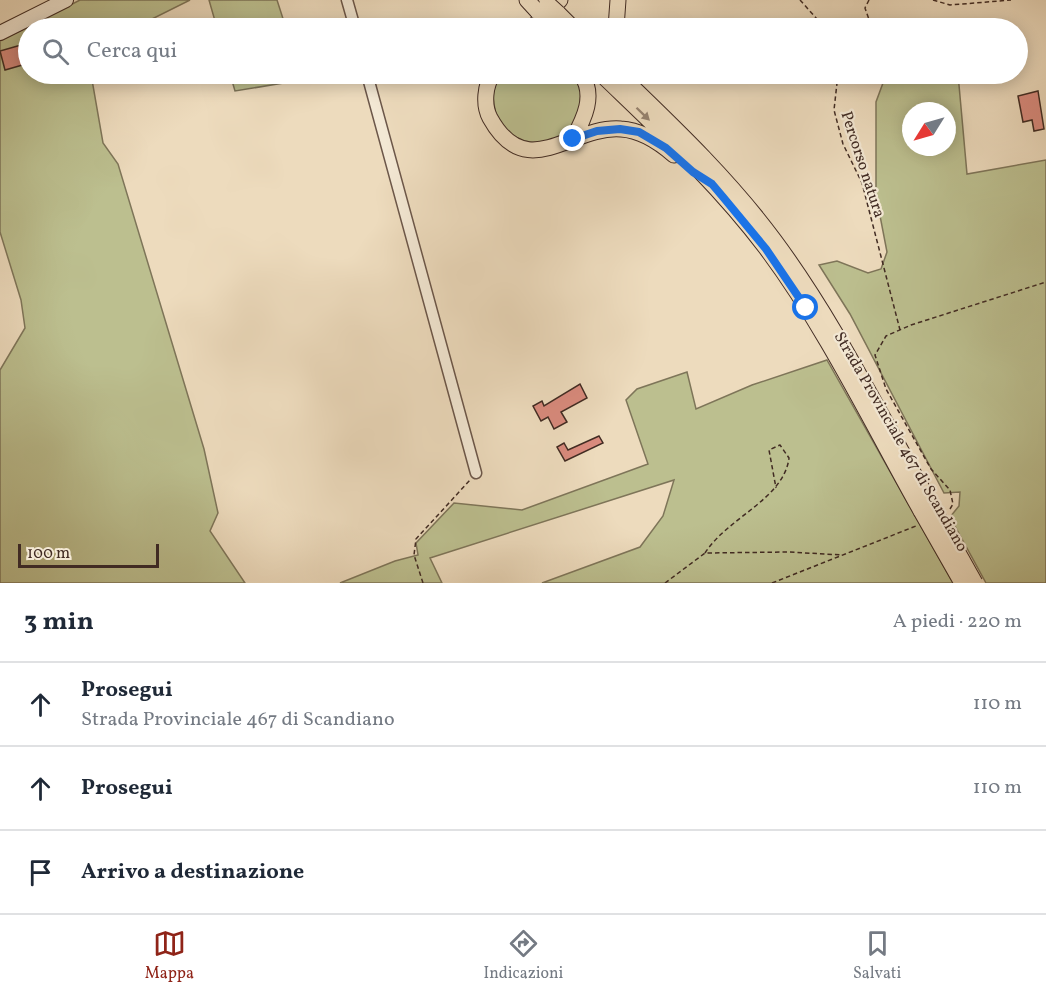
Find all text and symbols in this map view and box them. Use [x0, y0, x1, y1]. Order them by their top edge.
search box [18, 18, 1028, 84]
icon: search [39, 35, 72, 68]
text: Cerca qui [87, 36, 177, 67]
north arrow [902, 102, 956, 156]
one-way arrow [635, 107, 649, 121]
street label: Percorso natura [835, 109, 890, 221]
route end [559, 125, 585, 151]
route start [792, 294, 818, 320]
street label: Strada Provinciale 467 di Scandiano [828, 328, 973, 556]
scale bar [18, 541, 159, 568]
text: 100 m [27, 543, 70, 565]
text: 3 min [24, 604, 94, 640]
text: A piedi · 220 m [893, 608, 1022, 636]
text: Prosegui [81, 675, 173, 706]
icon: ahead [24, 688, 57, 721]
text: 110 m [973, 690, 1022, 718]
text: Strada Provinciale 467 di Scandiano [81, 706, 395, 734]
icon: ahead [24, 772, 57, 805]
text: Prosegui [81, 773, 173, 804]
text: 110 m [973, 774, 1022, 802]
icon: arrive [24, 856, 57, 889]
text: Arrivo a destinazione [81, 857, 304, 888]
tab: Mappa [145, 927, 194, 985]
tab: Indicazioni [484, 927, 563, 985]
tab: Salvati [853, 927, 901, 985]

